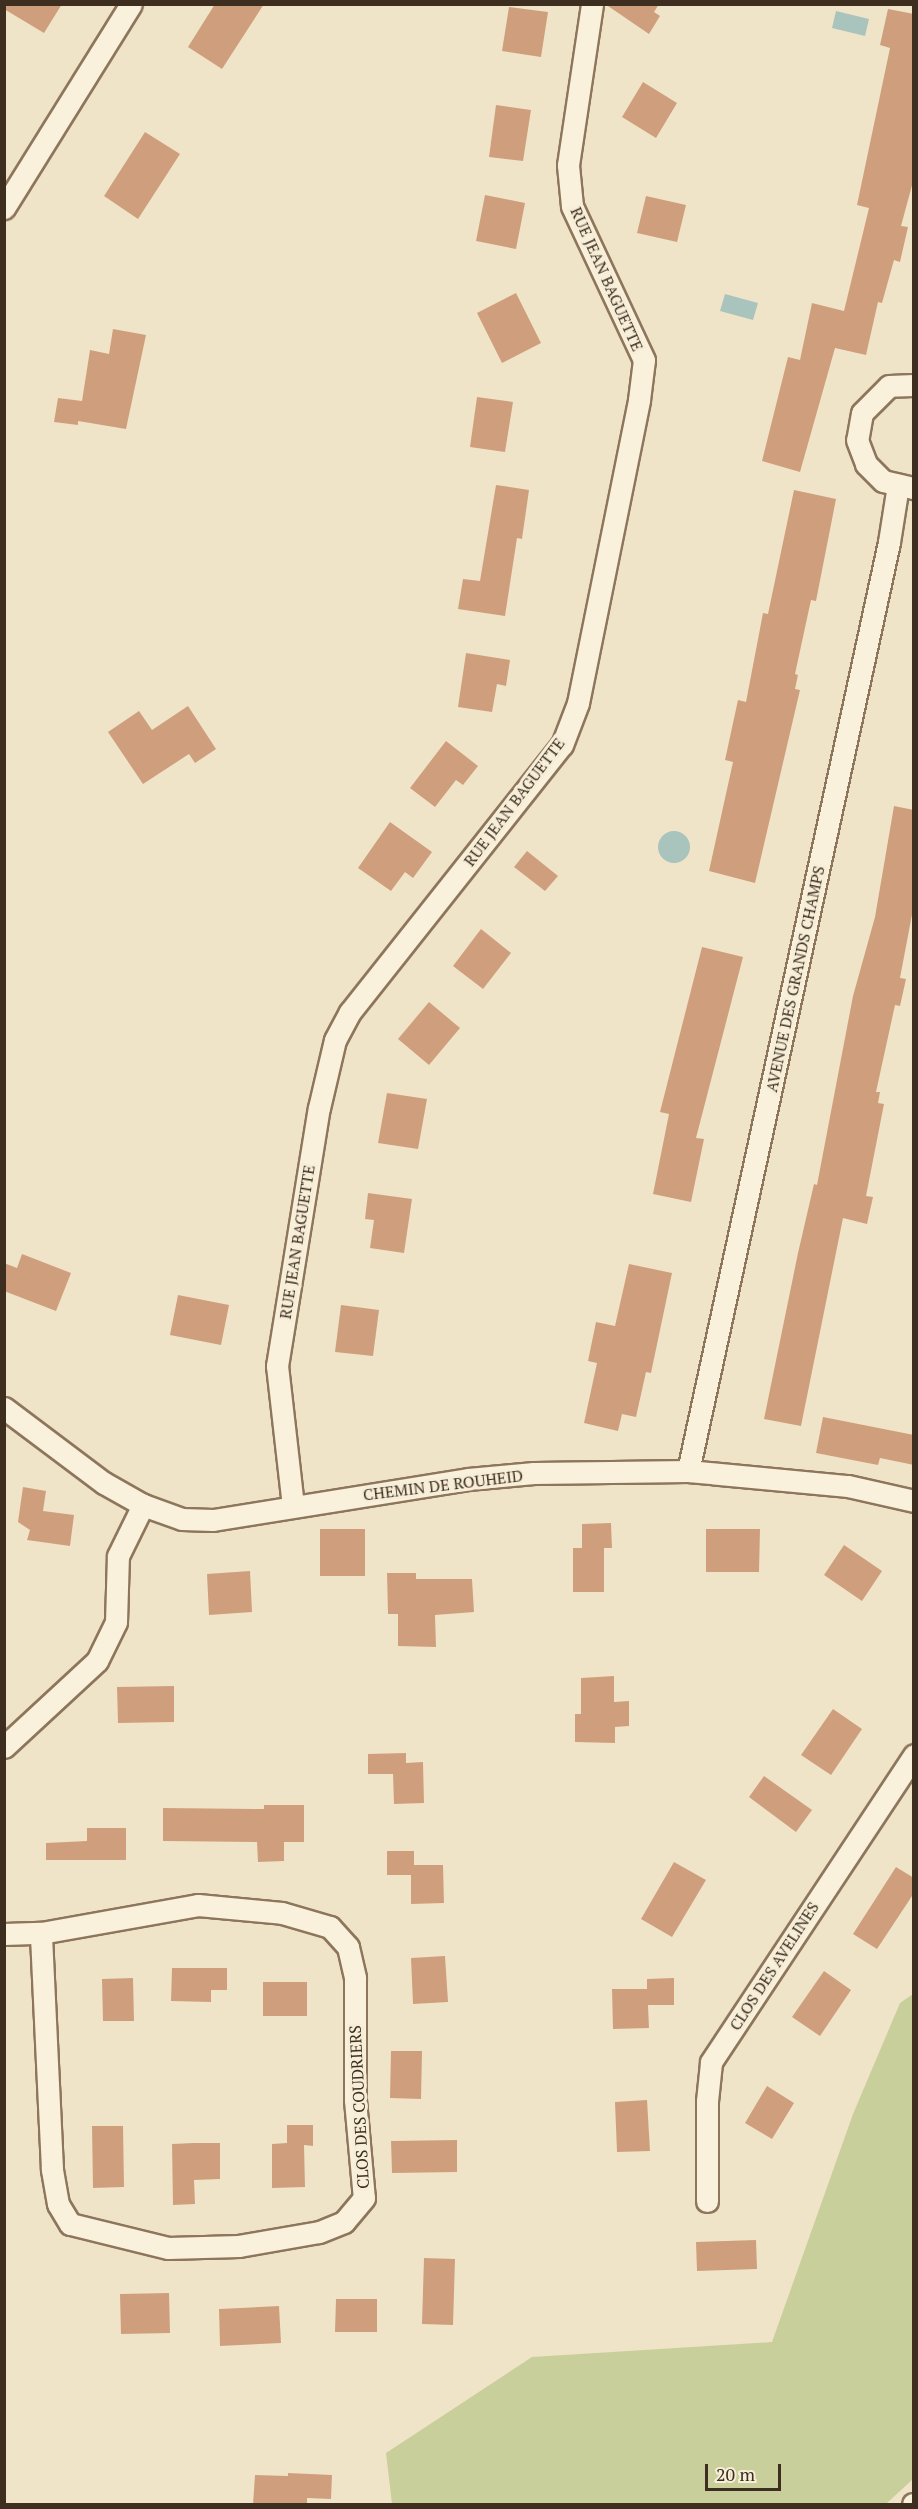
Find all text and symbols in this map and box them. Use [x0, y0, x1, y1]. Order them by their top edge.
street label: RUE JEAN BAGUETTE [567, 204, 647, 354]
street label: RUE JEAN BAGUETTE [460, 734, 568, 870]
street label: AVENUE DES GRANDS CHAMPS [762, 864, 828, 1094]
street label: RUE JEAN BAGUETTE [275, 1164, 319, 1320]
street label: CHEMIN DE ROUHEID [362, 1466, 524, 1504]
street label: CLOS DES AVELINES [725, 1898, 823, 2034]
street label: CLOS DES COUDRIERS [345, 2025, 373, 2189]
scale bar [708, 2452, 784, 2490]
text: 20 m [716, 2462, 755, 2486]

